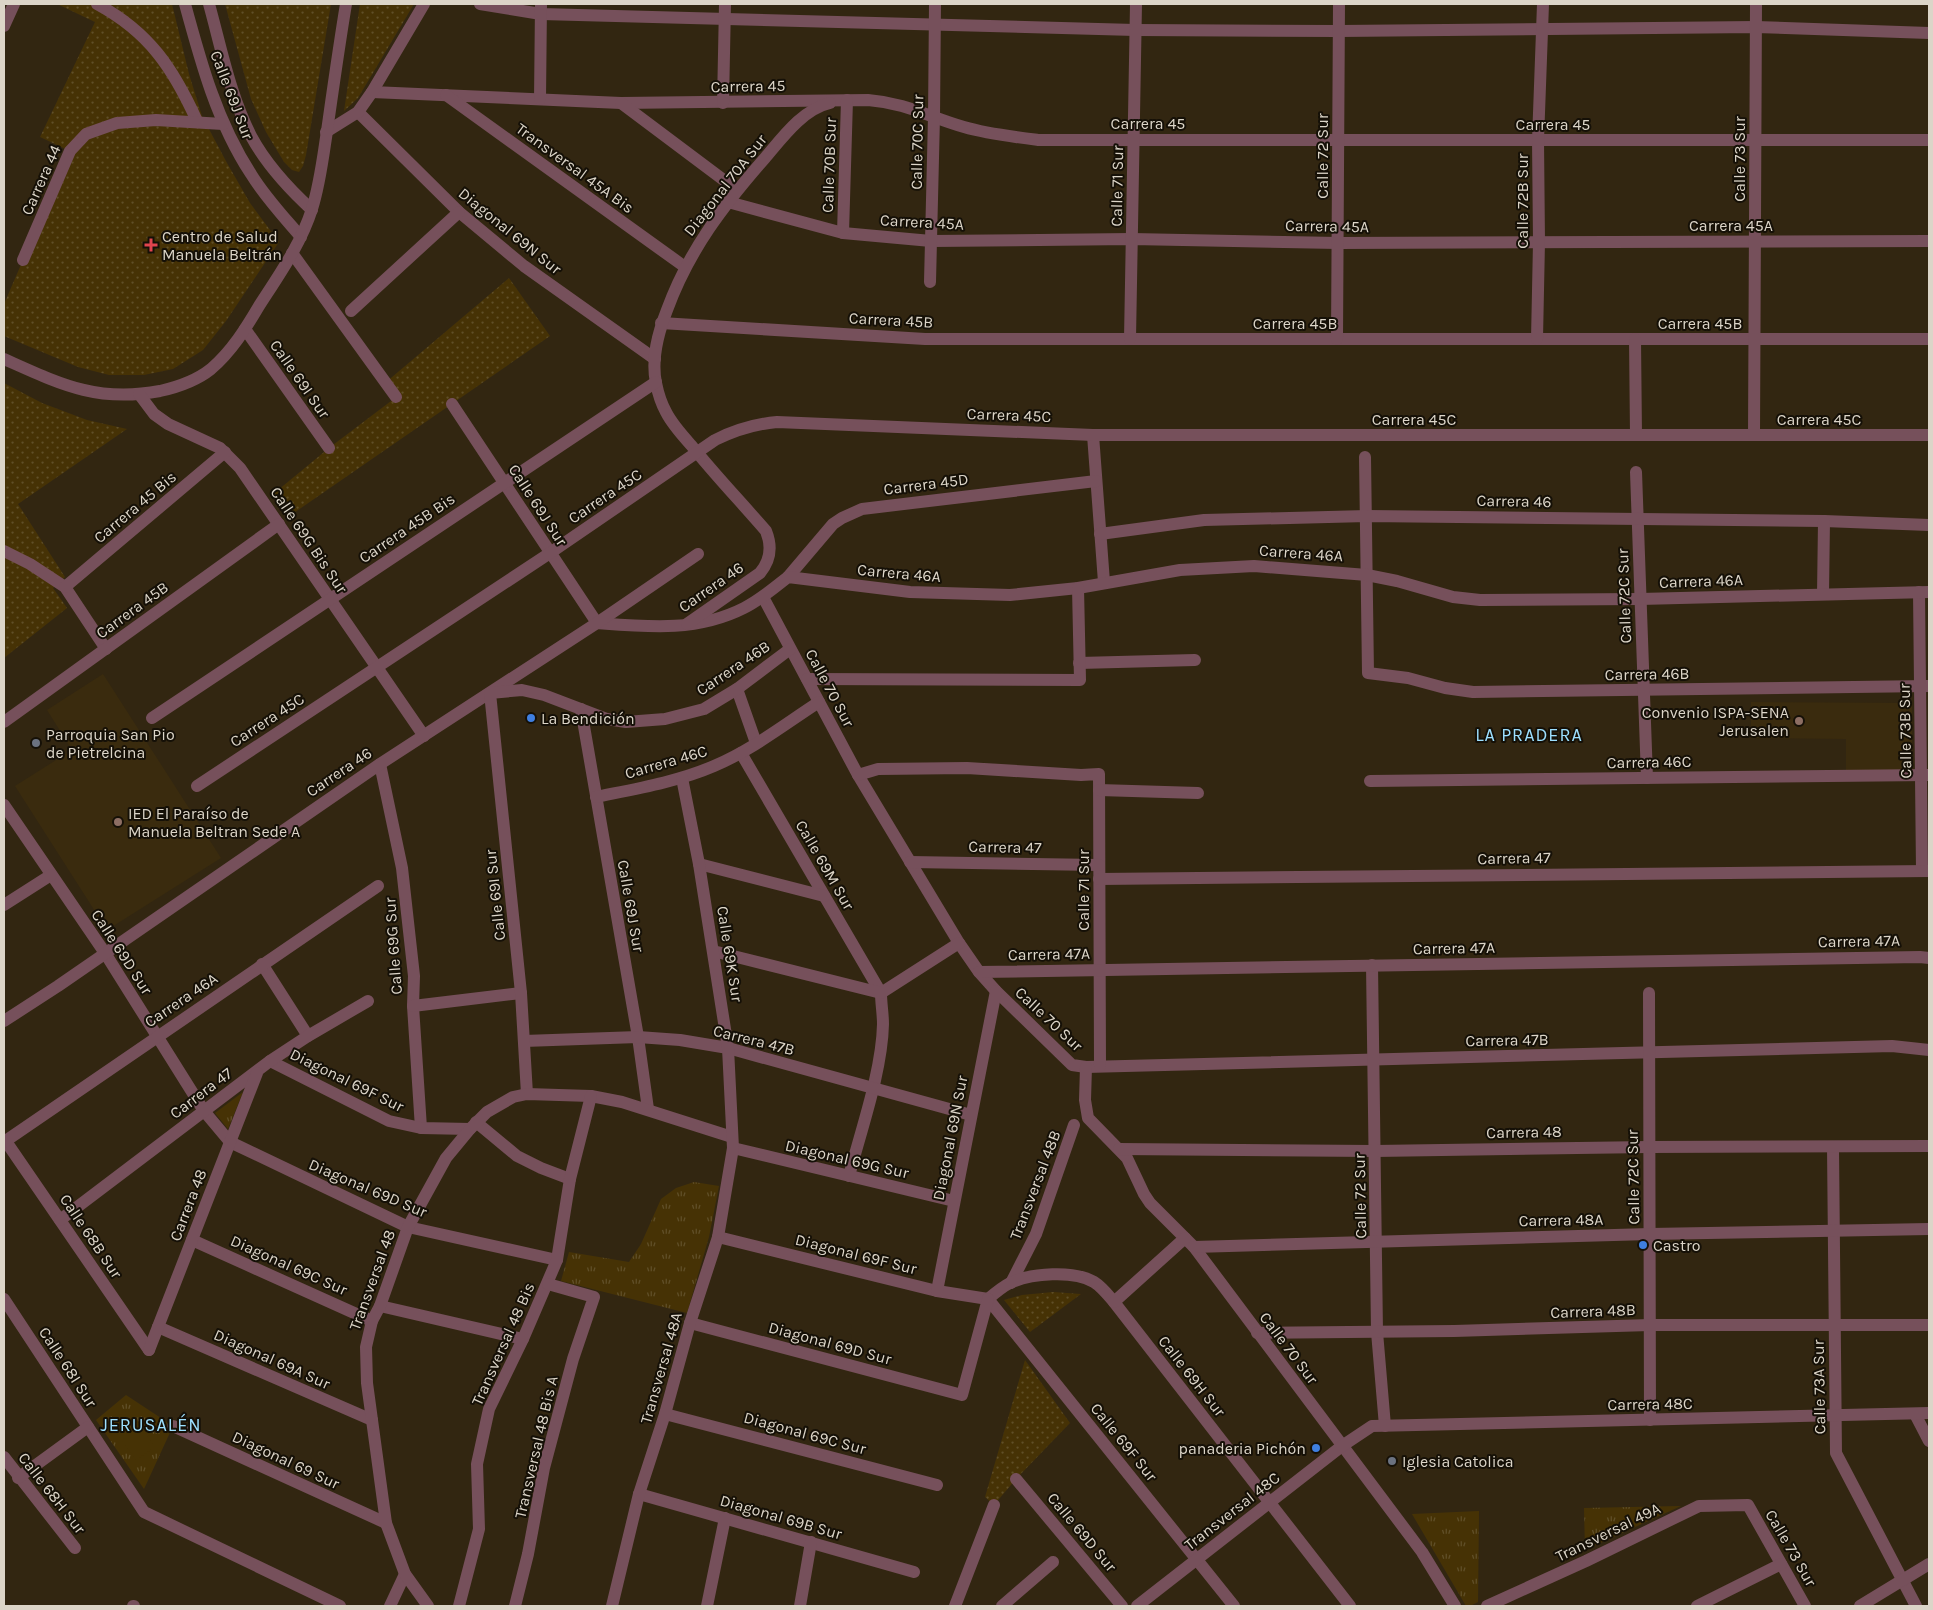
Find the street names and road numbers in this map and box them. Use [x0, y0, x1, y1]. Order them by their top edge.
street label: Calle 69J Sur [206, 48, 258, 142]
street label: Carrera 45 [710, 76, 786, 96]
street label: Calle 70C Sur [907, 94, 927, 190]
street label: Calle 72 Sur [1313, 113, 1332, 199]
street label: Carrera 45 [1111, 114, 1185, 133]
street label: Carrera 45 [1516, 115, 1590, 134]
street label: Calle 73 Sur [1730, 116, 1749, 202]
street label: Calle 70B Sur [818, 117, 840, 213]
street label: Transversal 45A Bis [512, 119, 638, 217]
street label: Diagonal 70A Sur [679, 130, 771, 240]
street label: Carrera 44 [17, 142, 65, 218]
street label: Calle 71 Sur [1107, 145, 1127, 227]
street label: Calle 72B Sur [1513, 153, 1532, 249]
street label: Diagonal 69N Sur [455, 184, 565, 278]
street label: Carrera 45A [880, 210, 964, 234]
street label: Carrera 45A [1285, 216, 1369, 236]
street label: Carrera 45A [1689, 216, 1773, 235]
street label: Carrera 45B [848, 308, 934, 332]
street label: Carrera 45B [1253, 314, 1337, 333]
street label: Carrera 45B [1658, 314, 1742, 333]
street label: Calle 69I Sur [266, 336, 334, 422]
street label: Carrera 45C [966, 404, 1052, 426]
street label: Carrera 45C [1372, 410, 1456, 429]
street label: Carrera 45C [1777, 410, 1861, 429]
street label: Calle 69J Sur [505, 461, 572, 550]
street label: Carrera 45C [565, 464, 646, 528]
street label: Carrera 45 Bis [90, 467, 180, 547]
street label: Carrera 45D [882, 469, 970, 499]
street label: Calle 69G Bis Sur [266, 483, 352, 597]
street label: Carrera 45B Bis [355, 489, 459, 567]
street label: Carrera 46 [1476, 491, 1552, 511]
street label: Carrera 46A [1258, 541, 1344, 565]
street label: Calle 72C Sur [1613, 548, 1635, 644]
street label: Carrera 46 [675, 558, 747, 616]
street label: Carrera 46A [856, 560, 942, 586]
street label: Carrera 46A [1659, 570, 1743, 592]
street label: Carrera 45B [92, 577, 172, 643]
street label: Carrera 46B [693, 636, 773, 700]
street label: Calle 70 Sur [802, 646, 859, 730]
street label: Carrera 46B [1604, 664, 1690, 684]
street label: Calle 73B Sur [1895, 683, 1915, 779]
street label: Carrera 45C [226, 689, 308, 751]
street label: Carrera 46C [623, 741, 710, 783]
street label: Carrera 46 [303, 743, 375, 801]
street label: Carrera 46C [1606, 752, 1692, 772]
street label: Calle 69M Sur [792, 817, 858, 913]
street label: Carrera 47 [968, 837, 1042, 857]
street label: Calle 69I Sur [481, 848, 509, 941]
street label: Carrera 47 [1477, 848, 1551, 868]
street label: Calle 71 Sur [1074, 849, 1093, 931]
street label: Calle 69J Sur [614, 858, 649, 954]
street label: Calle 69G Sur [380, 897, 406, 995]
street label: Calle 69K Sur [713, 905, 747, 1003]
street label: Calle 69D Sur [87, 906, 157, 998]
street label: Carrera 47A [1818, 931, 1900, 951]
street label: Carrera 47A [1413, 938, 1495, 958]
street label: Carrera 47A [1008, 944, 1090, 964]
street label: Carrera 46A [141, 969, 221, 1031]
street label: Calle 70 Sur [1011, 983, 1087, 1055]
street label: Carrera 47B [711, 1021, 797, 1059]
street label: Carrera 47B [1465, 1030, 1549, 1050]
street label: Diagonal 69F Sur [287, 1044, 407, 1116]
street label: Carrera 47 [166, 1063, 236, 1123]
street label: Diagonal 69N Sur [929, 1074, 971, 1202]
street label: Carrera 48 [1486, 1122, 1562, 1142]
street label: Transversal 48B [1005, 1128, 1065, 1242]
street label: Calle 72C Sur [1623, 1129, 1643, 1225]
street label: Diagonal 69G Sur [783, 1136, 911, 1183]
street label: Calle 72 Sur [1350, 1153, 1370, 1239]
street label: Diagonal 69D Sur [306, 1155, 430, 1222]
street label: Carrera 48 [166, 1166, 210, 1244]
street label: Calle 68B Sur [56, 1190, 126, 1282]
street label: Carrera 48A [1518, 1210, 1604, 1230]
street label: Transversal 48 [345, 1227, 399, 1333]
street label: Diagonal 69F Sur [793, 1230, 919, 1278]
street label: Diagonal 69C Sur [228, 1231, 351, 1299]
street label: Transversal 48 Bis [467, 1280, 539, 1408]
street label: Carrera 48B [1550, 1300, 1636, 1322]
street label: Calle 70 Sur [1256, 1308, 1322, 1388]
street label: Transversal 48A [636, 1310, 686, 1426]
street label: Diagonal 69D Sur [766, 1317, 894, 1369]
street label: Calle 68I Sur [35, 1323, 101, 1411]
street label: Diagonal 69A Sur [211, 1325, 333, 1393]
street label: Calle 69H Sur [1154, 1332, 1230, 1421]
street label: Calle 73A Sur [1809, 1339, 1829, 1435]
street label: Transversal 48 Bis A [510, 1374, 562, 1520]
street label: Carrera 48C [1607, 1394, 1693, 1414]
street label: Calle 69F Sur [1087, 1399, 1162, 1485]
street label: Diagonal 69C Sur [742, 1408, 868, 1459]
street label: Diagonal 69 Sur [229, 1427, 343, 1493]
street label: Calle 68H Sur [14, 1448, 90, 1538]
street label: Transversal 48C [1181, 1468, 1284, 1554]
street label: Calle 69D Sur [1043, 1489, 1121, 1576]
street label: Diagonal 69B Sur [718, 1491, 844, 1544]
street label: Transversal 49A [1552, 1498, 1664, 1566]
street label: Calle 73 Sur [1761, 1506, 1821, 1590]

